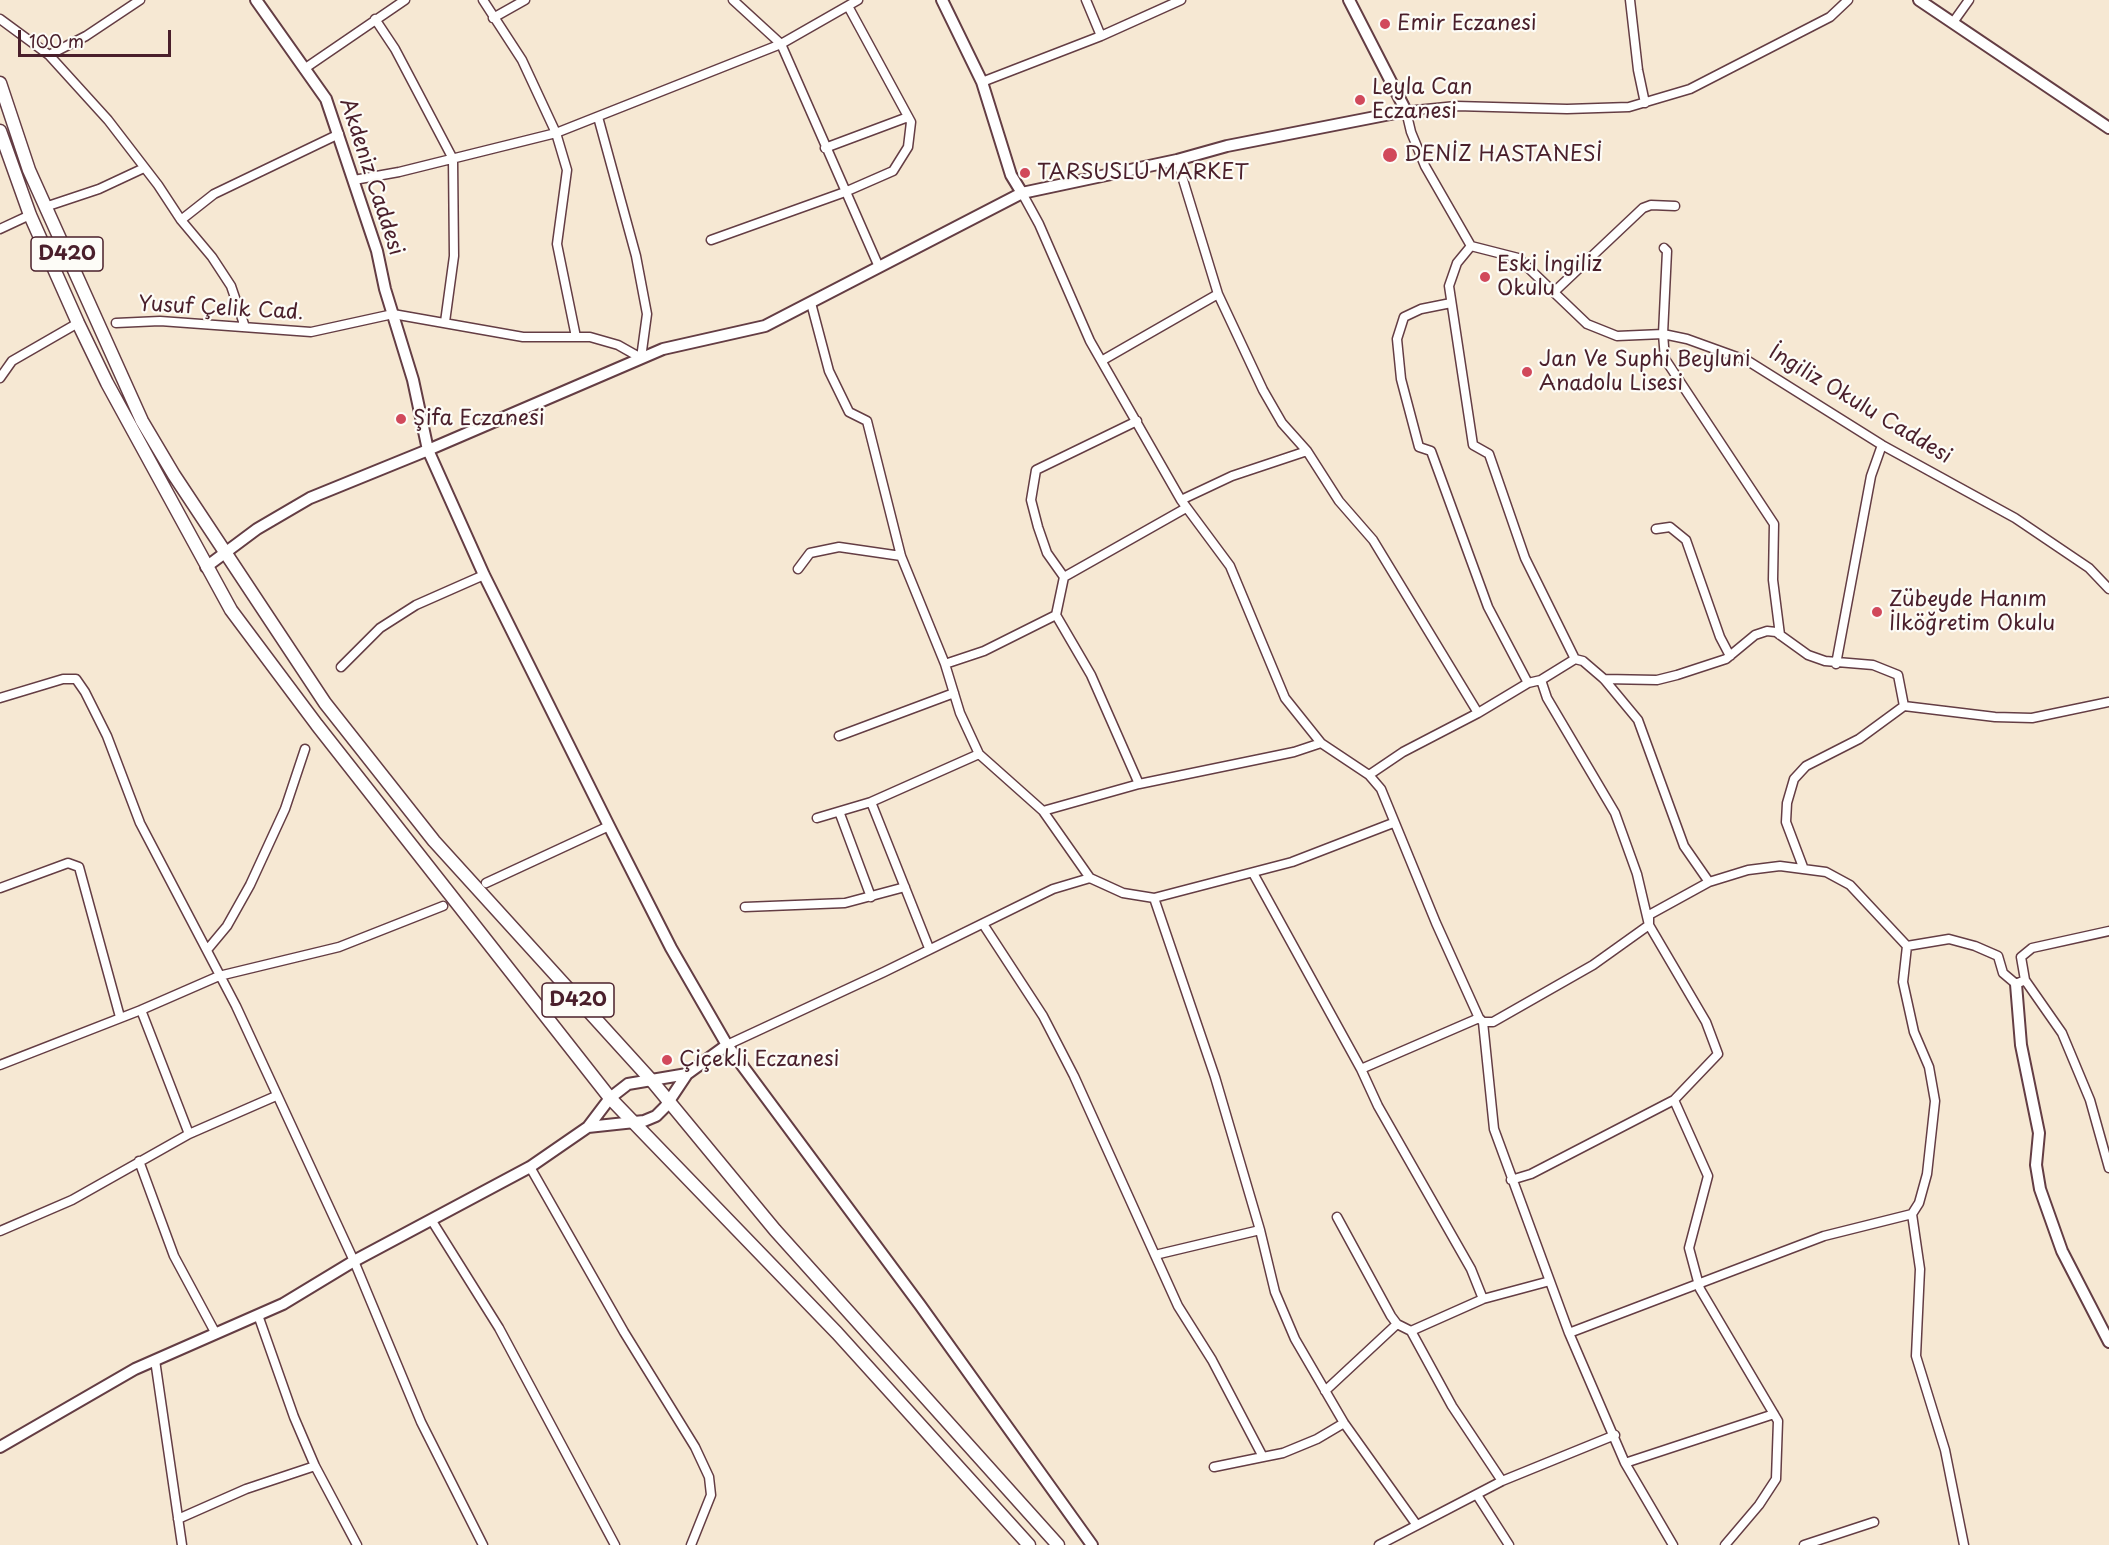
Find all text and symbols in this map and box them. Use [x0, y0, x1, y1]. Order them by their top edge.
place label: Emir Eczanesi [1397, 11, 1537, 37]
marker: Emir Eczanesi [1378, 17, 1392, 31]
scale bar [21, 18, 174, 56]
text: 100 m [29, 27, 84, 54]
place label: Leyla Can Eczanesi [1372, 75, 1472, 125]
marker: Leyla Can Eczanesi [1353, 93, 1367, 107]
street label: Akdeniz Caddesi [334, 95, 408, 259]
place label: DENİZ HASTANESİ [1404, 142, 1602, 168]
marker: DENİZ HASTANESİ [1381, 146, 1399, 164]
place label: TARSUSLU MARKET [1037, 160, 1249, 186]
marker: TARSUSLU MARKET [1018, 166, 1032, 180]
road number: D420 [31, 237, 103, 271]
place label: Eski İngiliz Okulu [1497, 252, 1602, 302]
marker: Eski İngiliz Okulu [1478, 270, 1492, 284]
street label: Yusuf Çelik Cad. [138, 292, 304, 326]
street label: İngiliz Okulu Caddesi [1764, 340, 1956, 470]
place label: Jan Ve Suphi Beyluni Anadolu Lisesi [1539, 347, 1751, 397]
marker: Jan Ve Suphi Beyluni Anadolu Lisesi [1520, 365, 1534, 379]
place label: Şifa Eczanesi [413, 406, 545, 432]
marker: Şifa Eczanesi [394, 412, 408, 426]
place label: Zübeyde Hanım İlköğretim Okulu [1889, 587, 2055, 637]
marker: Zübeyde Hanım İlköğretim Okulu [1870, 605, 1884, 619]
road number: D420 [542, 983, 614, 1017]
place label: Çiçekli Eczanesi [679, 1047, 840, 1073]
marker: Çiçekli Eczanesi [660, 1053, 674, 1067]

